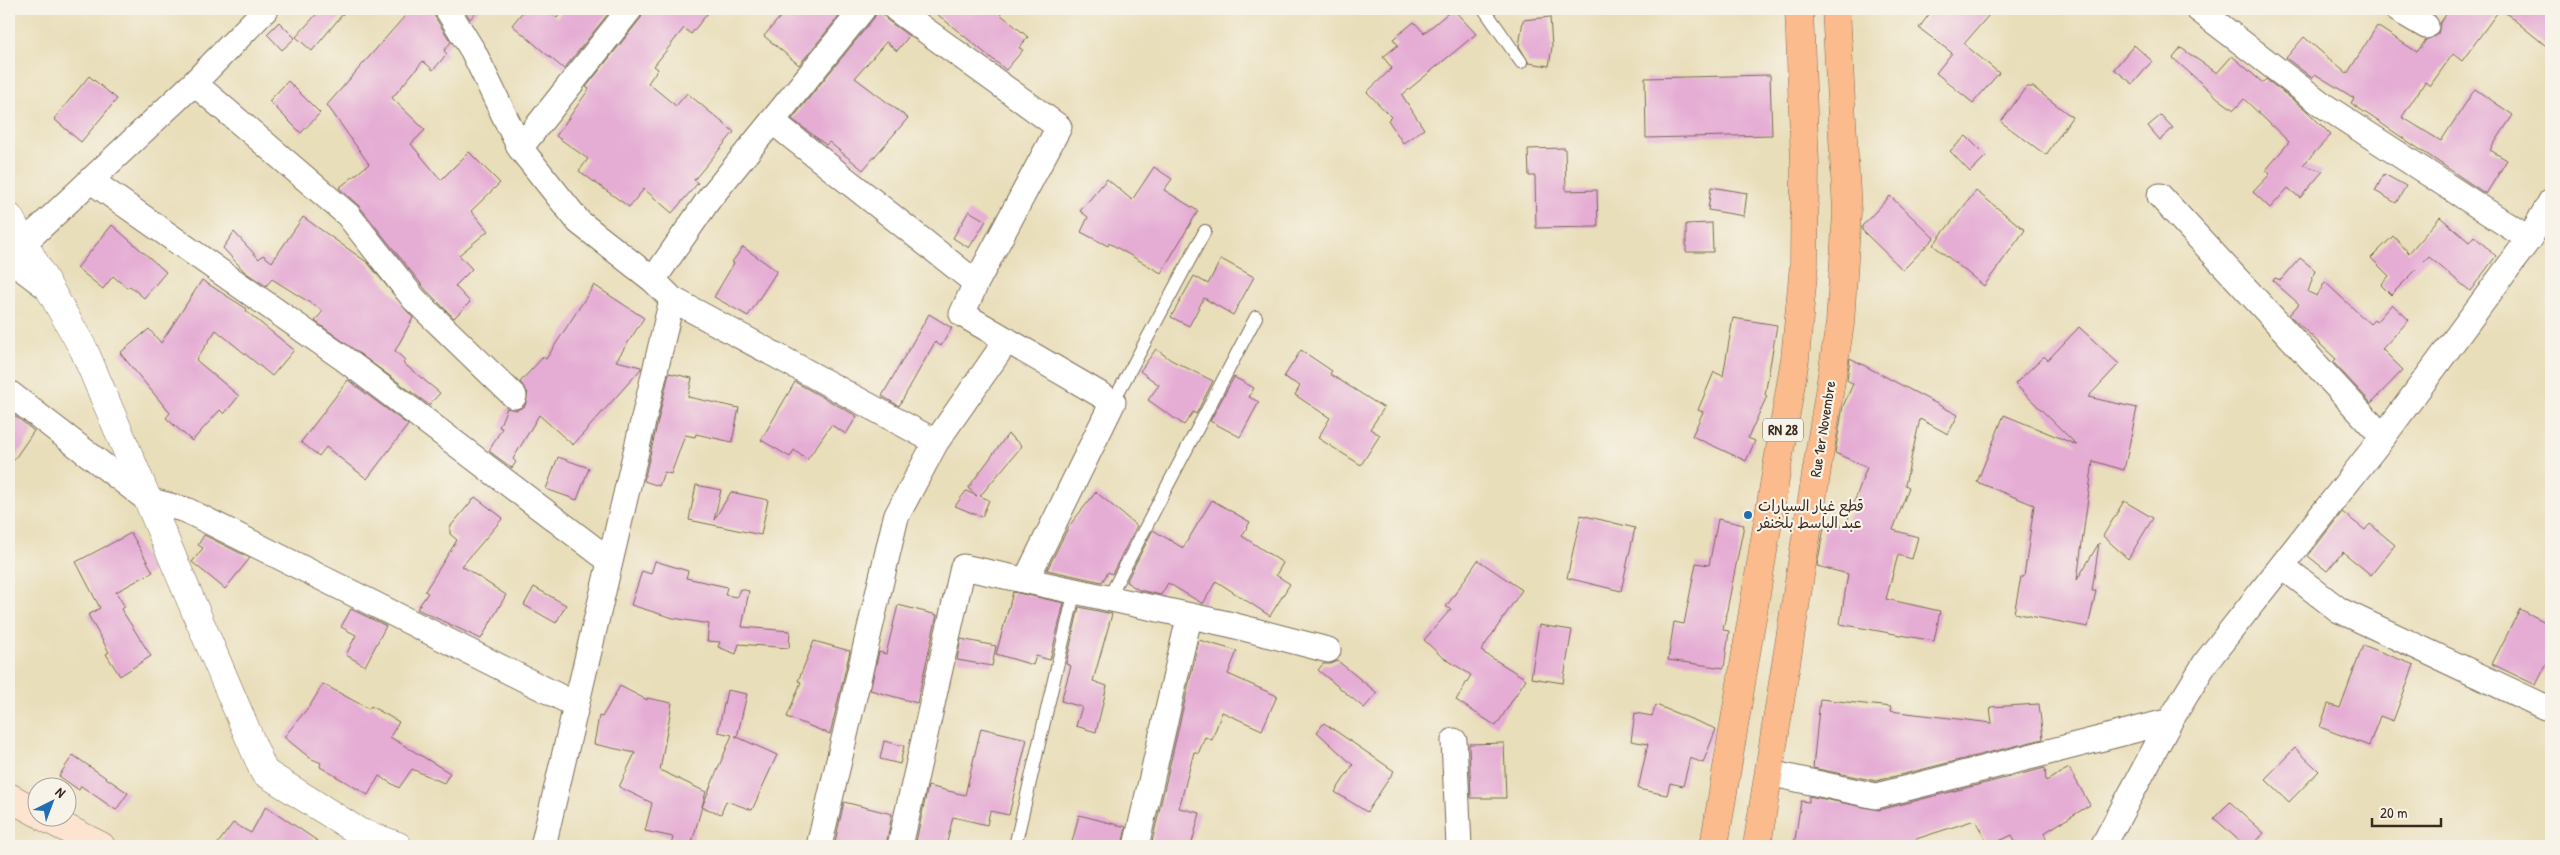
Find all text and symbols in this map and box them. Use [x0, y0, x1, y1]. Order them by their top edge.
street label: Rue 1er Novembre [1805, 379, 1840, 478]
road number: RN 28 [1763, 418, 1803, 442]
place label: قطع غيار السيارات عبد الباسط بلخنفر [1756, 495, 1864, 533]
marker: قطع غيار السيارات عبد الباسط بلخنفر [1742, 509, 1754, 521]
north arrow [28, 778, 78, 828]
text: N [52, 782, 71, 802]
scale bar [2372, 795, 2441, 827]
text: 20 m [2380, 802, 2407, 823]

